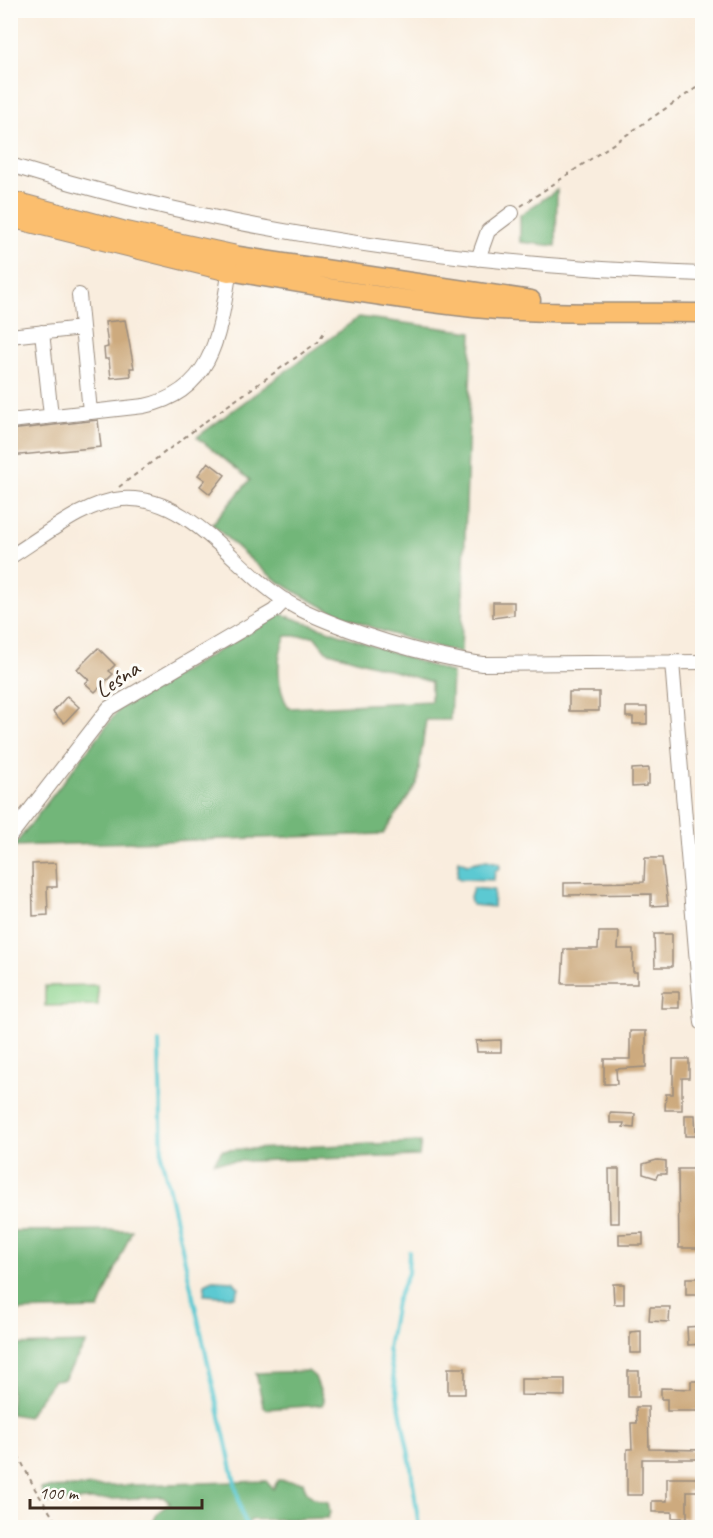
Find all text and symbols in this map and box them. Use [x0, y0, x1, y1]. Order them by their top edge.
street label: Leśna [89, 652, 146, 705]
scale bar [30, 1472, 202, 1510]
text: 100 m [39, 1482, 80, 1504]

